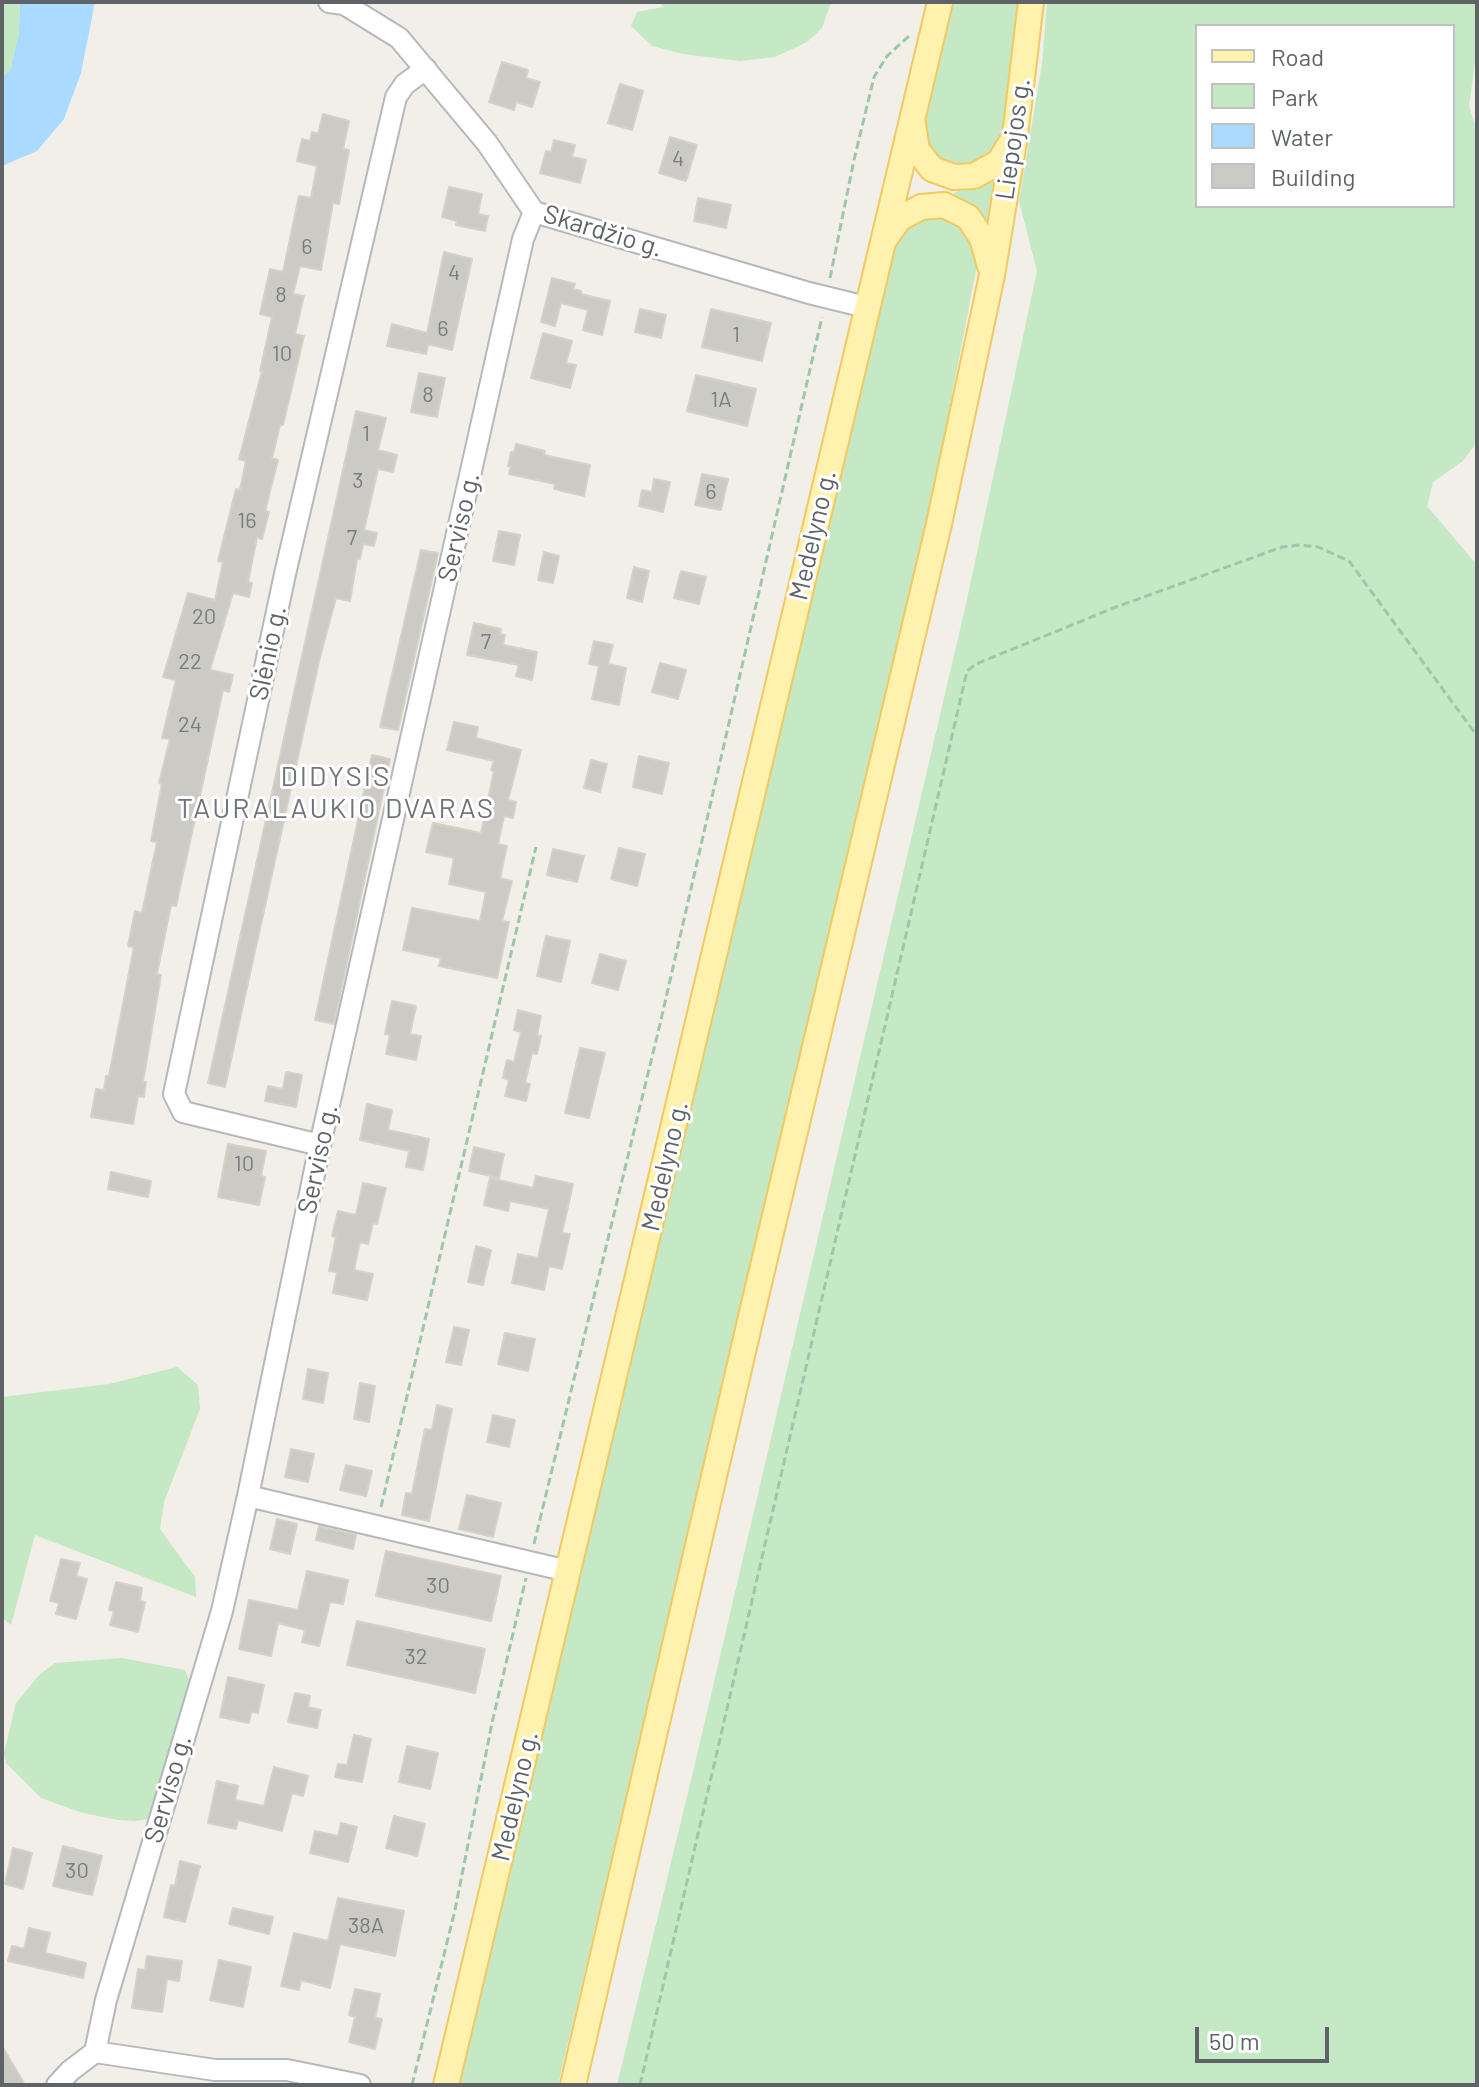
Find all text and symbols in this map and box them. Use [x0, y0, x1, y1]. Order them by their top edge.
legend [1195, 24, 1455, 208]
text: Road [1271, 42, 1324, 71]
street label: Liepojos g. [989, 76, 1037, 202]
text: Park [1271, 82, 1318, 111]
text: Water [1271, 122, 1333, 151]
house number: 4 [672, 146, 684, 172]
text: Building [1271, 162, 1355, 191]
street label: Skardžio g. [539, 198, 667, 264]
house number: 6 [301, 234, 313, 260]
house number: 4 [448, 260, 460, 286]
house number: 8 [275, 282, 287, 308]
house number: 6 [437, 316, 449, 342]
house number: 1 [732, 322, 740, 348]
house number: 10 [272, 341, 292, 367]
house number: 8 [422, 382, 434, 408]
house number: 1A [710, 387, 732, 413]
house number: 1 [362, 421, 370, 447]
street label: Medelyno g. [783, 467, 843, 603]
house number: 3 [352, 468, 364, 494]
street label: Serviso g. [431, 469, 487, 585]
house number: 6 [705, 479, 717, 505]
house number: 16 [237, 508, 257, 534]
house number: 7 [347, 525, 357, 551]
street label: Slėnio g. [243, 603, 293, 703]
house number: 20 [192, 604, 216, 630]
house number: 7 [481, 629, 491, 655]
house number: 22 [178, 649, 202, 675]
house number: 24 [178, 712, 202, 738]
district label: DIDYSIS TAURALAUKIO DVARAS [177, 760, 495, 826]
street label: Medelyno g. [635, 1098, 695, 1234]
street label: Serviso g. [291, 1101, 345, 1217]
house number: 10 [234, 1151, 254, 1177]
house number: 30 [426, 1573, 450, 1599]
house number: 32 [404, 1644, 428, 1670]
street label: Medelyno g. [485, 1728, 545, 1864]
street label: Serviso g. [138, 1731, 198, 1847]
house number: 30 [65, 1858, 89, 1884]
house number: 38A [348, 1913, 384, 1939]
scale bar [1199, 2011, 1333, 2061]
text: 50 m [1209, 2026, 1260, 2055]

